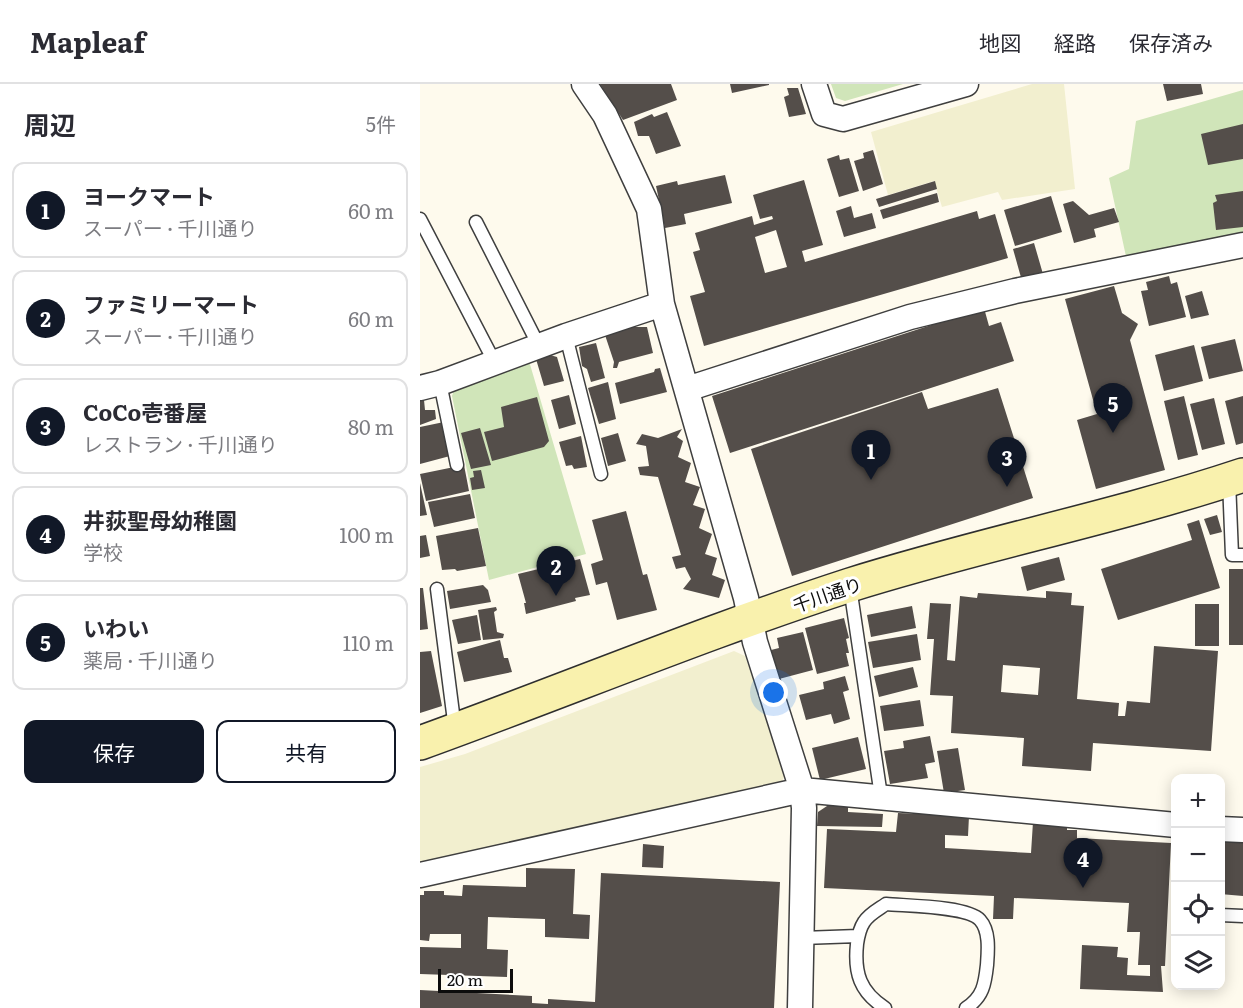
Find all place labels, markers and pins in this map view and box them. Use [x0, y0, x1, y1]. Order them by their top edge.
pin: 5 [1094, 384, 1132, 433]
pin: 1 [852, 430, 890, 480]
pin: 3 [988, 438, 1026, 487]
pin: 2 [536, 546, 576, 596]
pin: 4 [1064, 838, 1102, 888]

